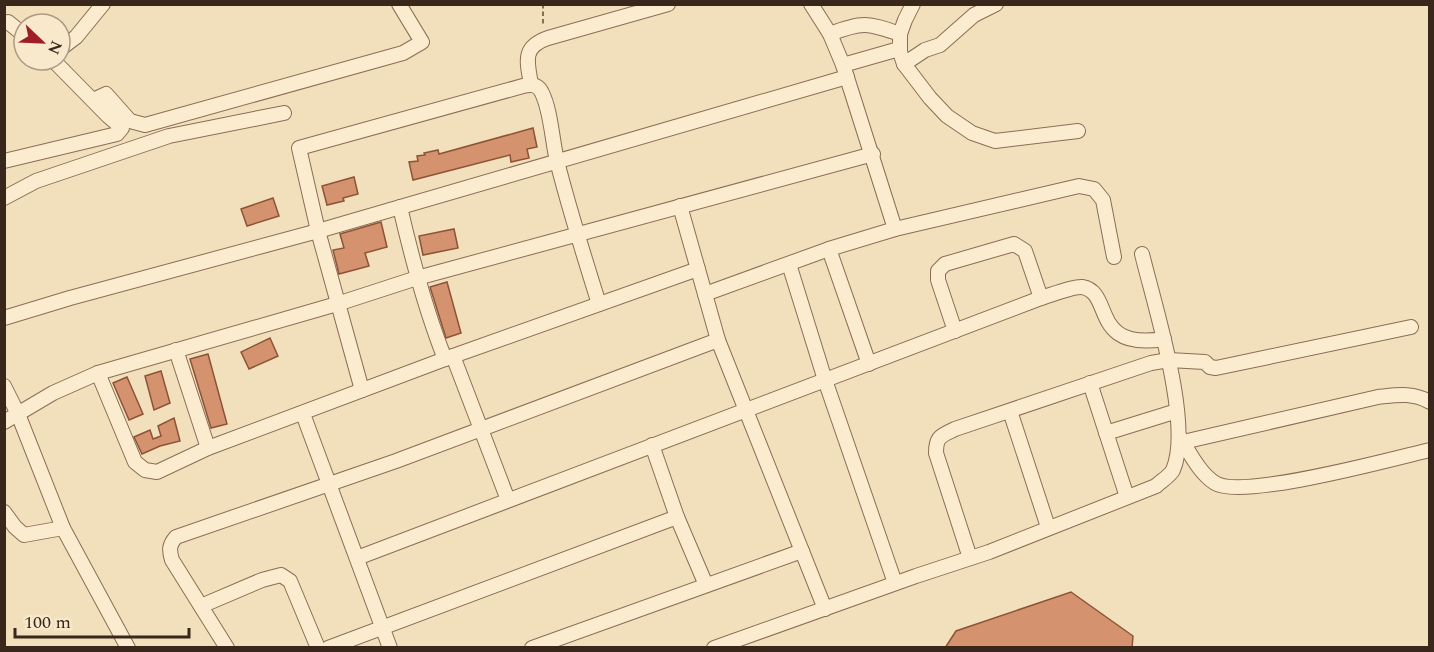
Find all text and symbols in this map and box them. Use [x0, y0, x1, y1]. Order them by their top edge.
north arrow [12, 12, 72, 72]
text: N [41, 37, 68, 58]
scale bar [15, 601, 189, 639]
text: 100 m [24, 609, 71, 636]

